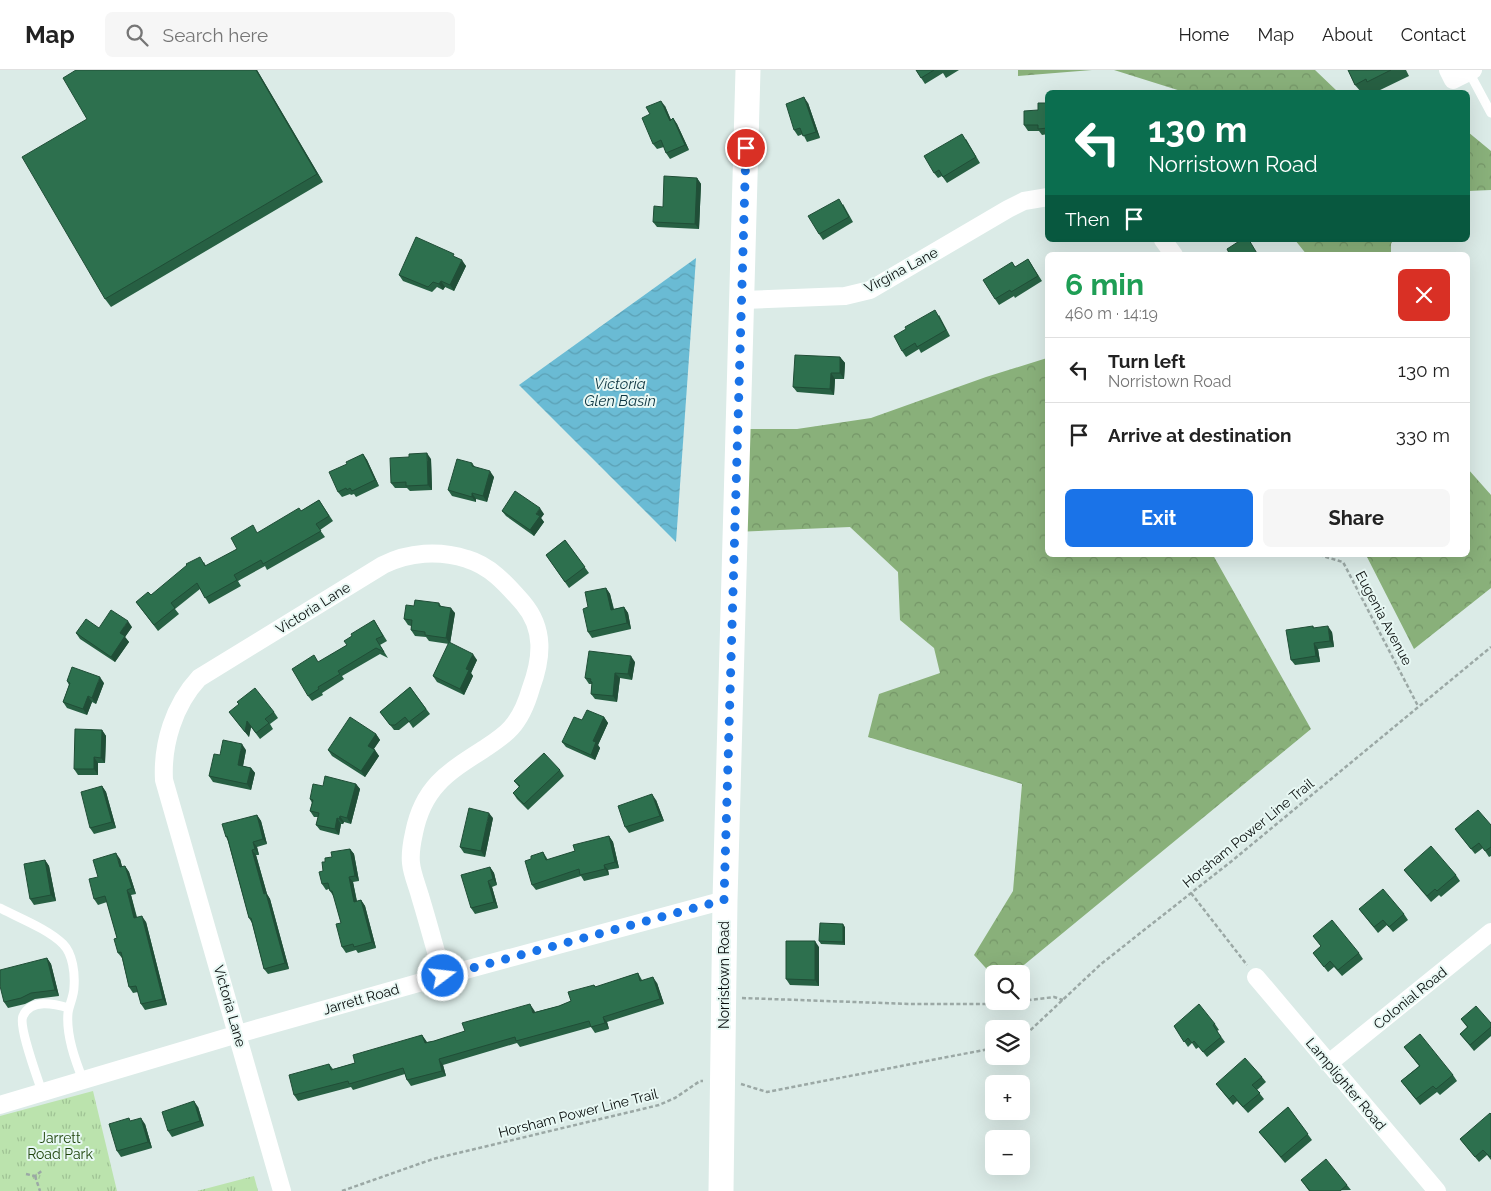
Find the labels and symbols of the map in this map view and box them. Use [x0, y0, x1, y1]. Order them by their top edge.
pin [725, 127, 767, 169]
street label: Virgina Lane [862, 244, 940, 296]
water label: Victoria Glen Basin [584, 375, 656, 410]
street label: Eugenia Avenue [1352, 568, 1416, 668]
street label: Victoria Lane [273, 579, 353, 637]
street label: Horsham Power Line Trail [1179, 775, 1317, 891]
street label: Norristown Road [716, 921, 732, 1029]
position arrow [416, 949, 468, 1001]
street label: Victoria Lane [211, 963, 249, 1049]
street label: Colonial Road [1370, 964, 1450, 1032]
street label: Jarrett Road [321, 980, 401, 1018]
street label: Lamplighter Road [1303, 1035, 1389, 1133]
street label: Horsham Power Line Trail [496, 1085, 660, 1141]
park label: Jarrett Road Park [27, 1130, 93, 1162]

